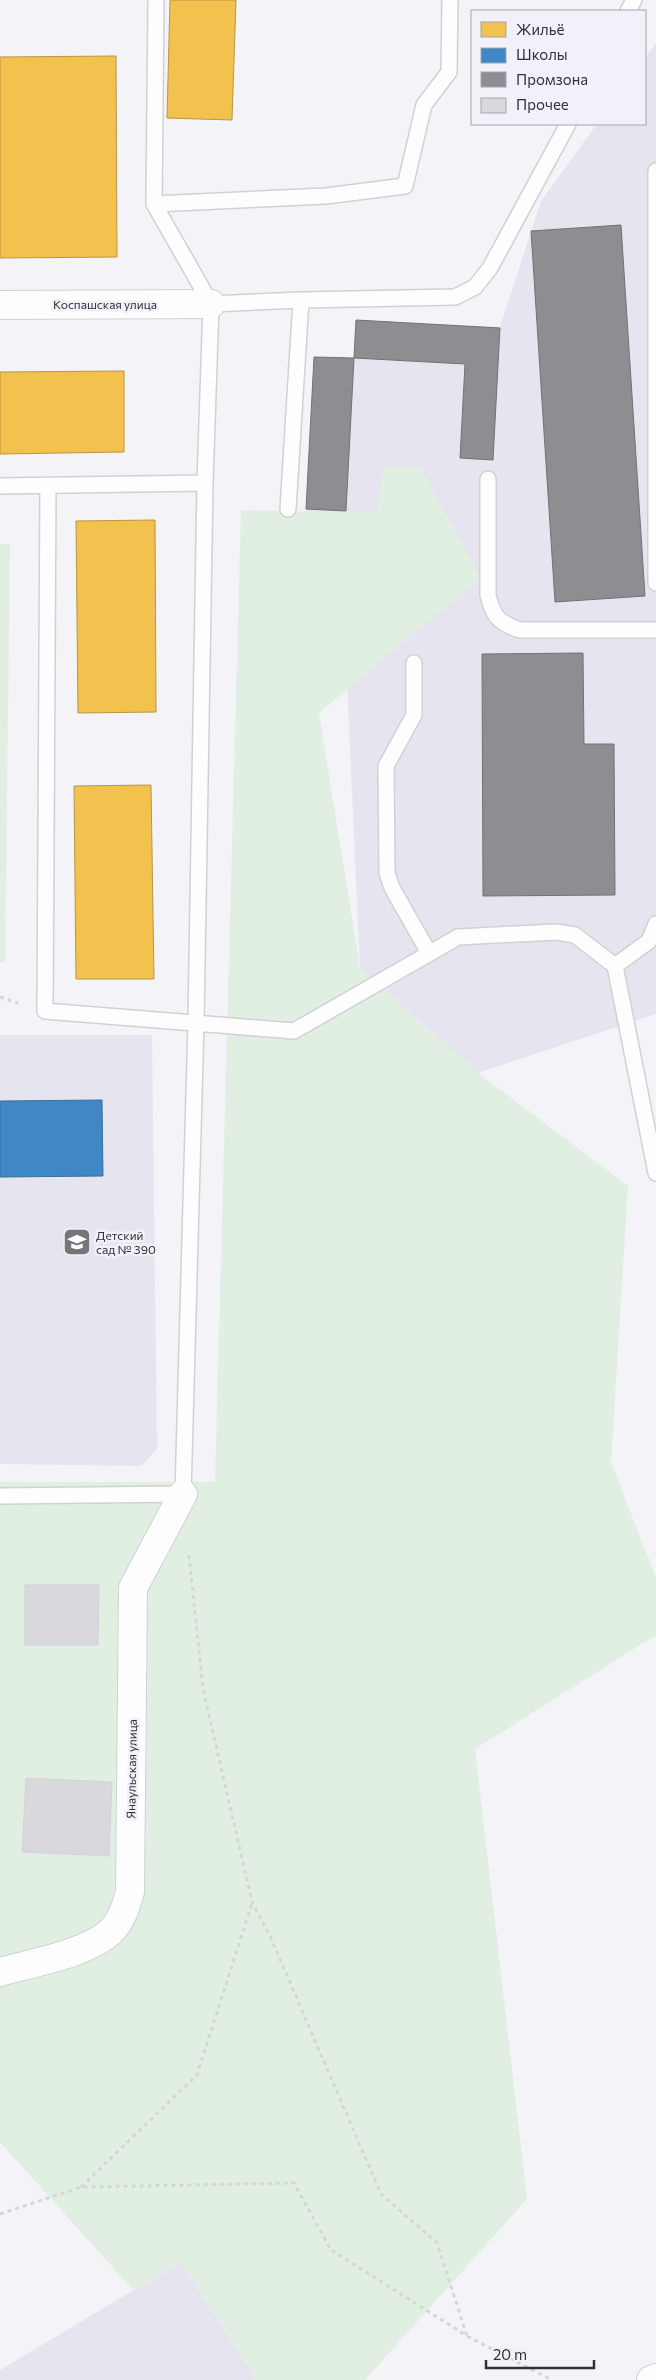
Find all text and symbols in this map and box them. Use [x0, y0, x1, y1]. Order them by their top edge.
legend [471, 10, 646, 125]
text: Жильё [516, 20, 564, 38]
text: Школы [516, 45, 568, 63]
text: Промзона [516, 70, 588, 88]
text: Прочее [516, 95, 569, 113]
street label: Коспашская улица [53, 297, 157, 311]
school or university icon: Детский сад № 390 [62, 1227, 92, 1257]
place label: Детский сад № 390 [96, 1228, 156, 1256]
street label: Янаульская улица [123, 1719, 139, 1819]
scale bar [486, 2338, 594, 2370]
text: 20 m [493, 2345, 527, 2363]

